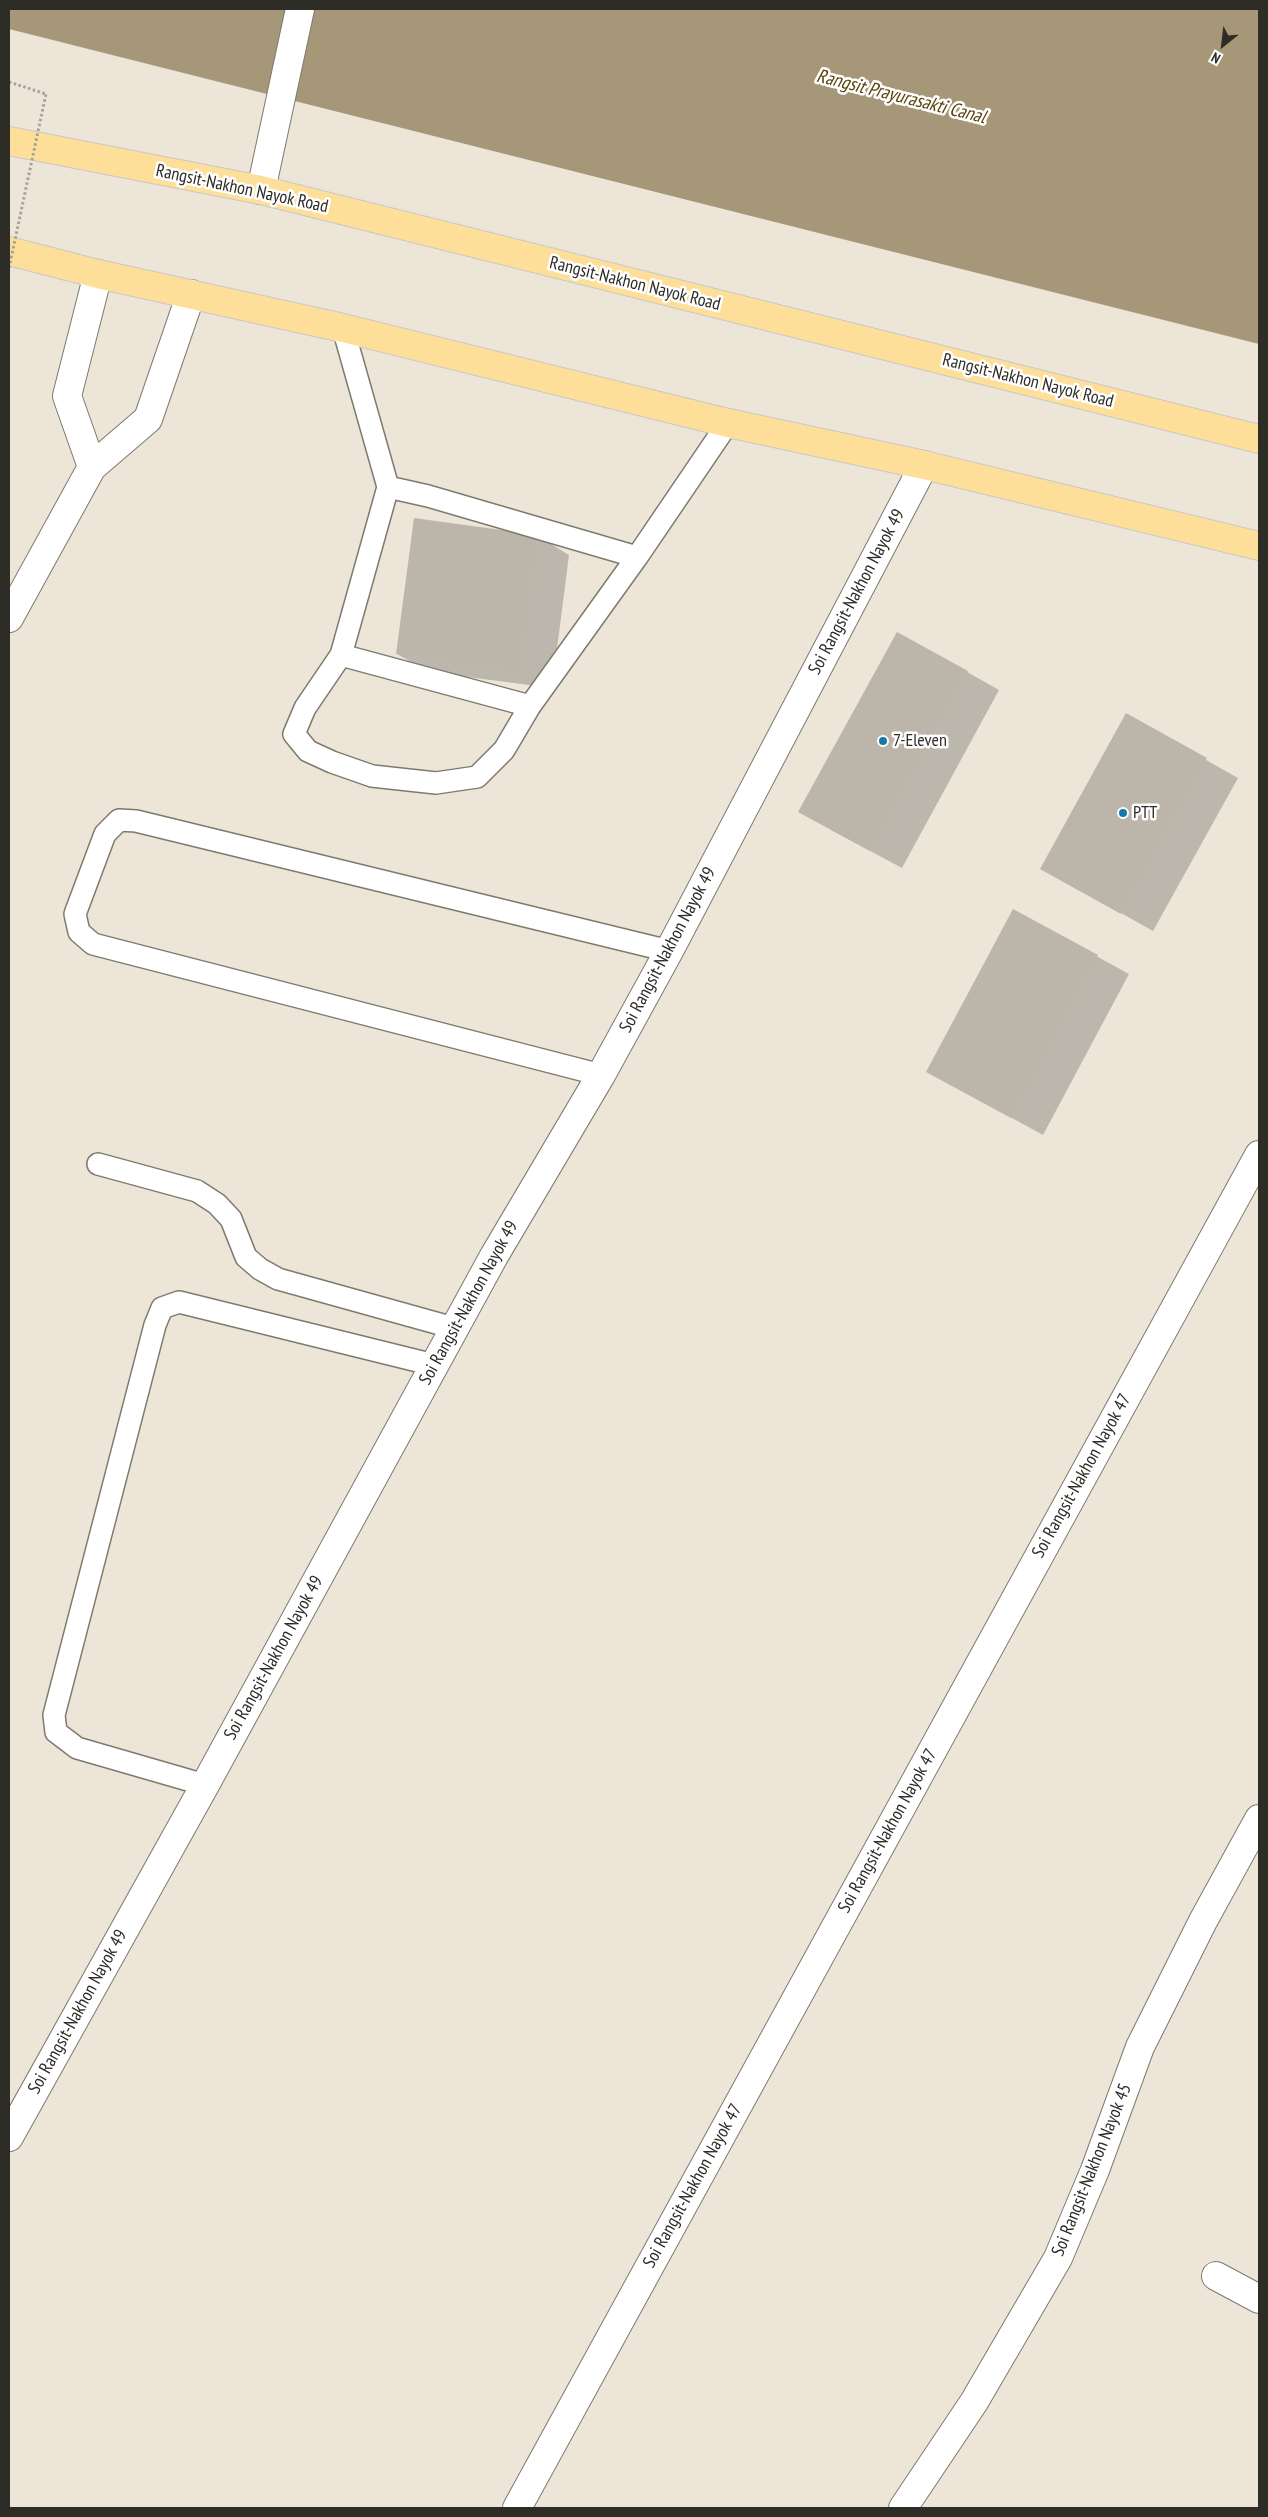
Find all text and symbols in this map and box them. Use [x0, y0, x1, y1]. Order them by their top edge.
north arrow [1198, 20, 1248, 70]
text: N [1208, 48, 1223, 68]
water label: Rangsit Prayurasakti Canal [814, 65, 988, 129]
street label: Rangsit-Nakhon Nayok Road [154, 160, 330, 218]
street label: Rangsit-Nakhon Nayok Road [547, 252, 723, 316]
street label: Rangsit-Nakhon Nayok Road [940, 349, 1116, 413]
street label: Soi Rangsit-Nakhon Nayok 49 [804, 506, 910, 678]
place label: 7-Eleven [893, 730, 947, 752]
marker: 7-Eleven [877, 735, 889, 747]
place label: PTT [1133, 802, 1157, 824]
marker: PTT [1117, 807, 1129, 819]
street label: Soi Rangsit-Nakhon Nayok 49 [615, 864, 721, 1036]
street label: Soi Rangsit-Nakhon Nayok 49 [415, 1217, 523, 1389]
street label: Soi Rangsit-Nakhon Nayok 47 [1028, 1390, 1136, 1562]
street label: Soi Rangsit-Nakhon Nayok 49 [220, 1572, 328, 1744]
street label: Soi Rangsit-Nakhon Nayok 47 [834, 1745, 942, 1917]
street label: Soi Rangsit-Nakhon Nayok 49 [24, 1926, 132, 2098]
street label: Soi Rangsit-Nakhon Nayok 45 [1047, 2081, 1137, 2259]
street label: Soi Rangsit-Nakhon Nayok 47 [639, 2100, 747, 2272]

